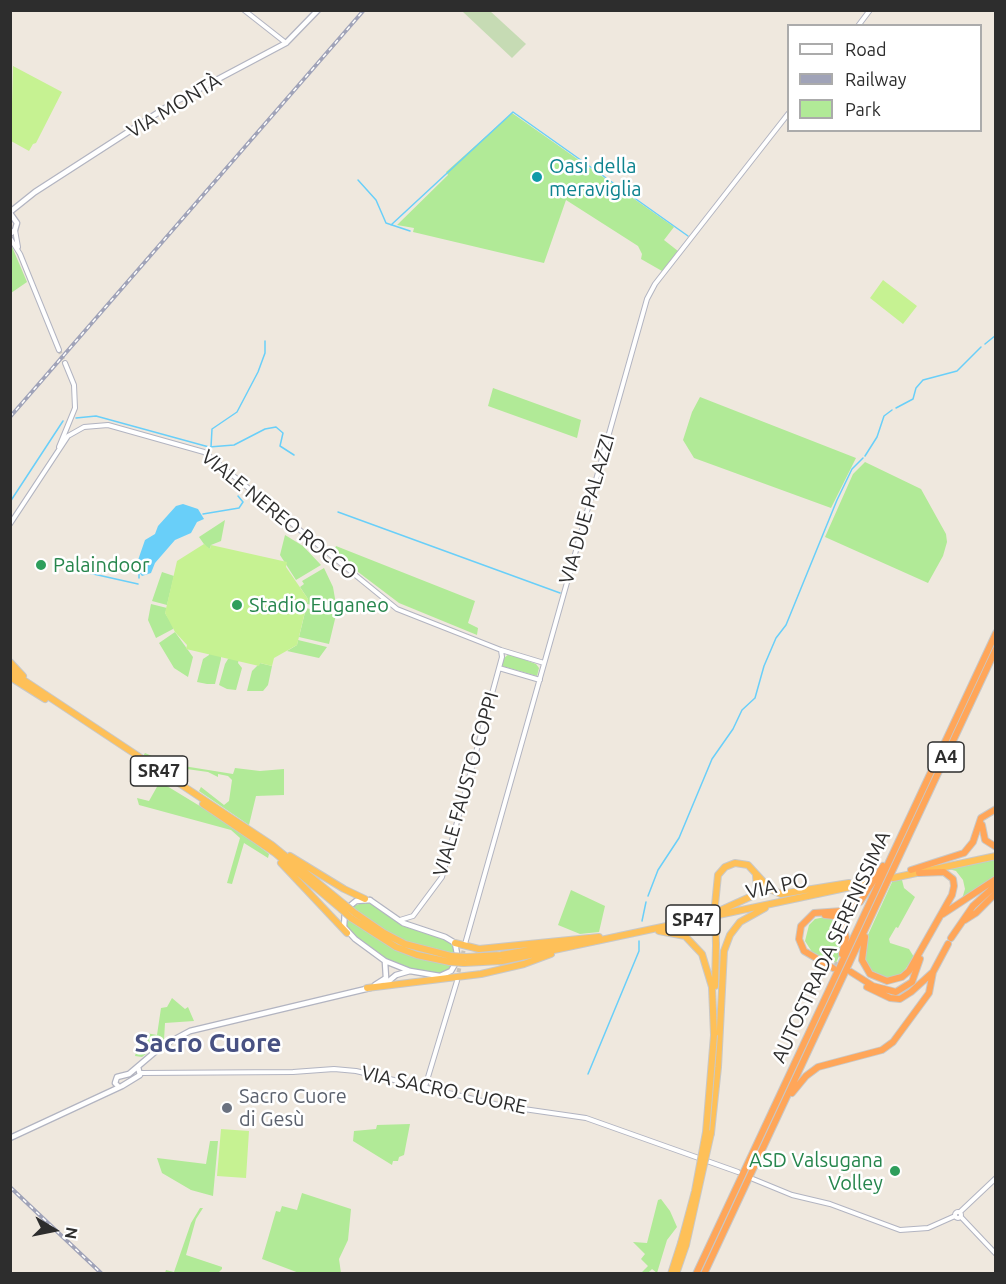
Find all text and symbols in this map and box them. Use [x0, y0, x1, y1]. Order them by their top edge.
legend [787, 24, 982, 132]
text: Road [845, 39, 887, 59]
street label: VIA MONTÀ [123, 69, 225, 143]
text: Railway [845, 69, 906, 89]
text: Park [845, 99, 881, 119]
place label: Oasi della meraviglia [549, 154, 642, 201]
marker: Oasi della meraviglia [530, 170, 544, 184]
street label: VIA DUE PALAZZI [554, 431, 620, 587]
street label: VIALE NEREO ROCCO [196, 445, 362, 585]
place label: Palaindoor [53, 553, 150, 577]
marker: Palaindoor [34, 558, 48, 572]
place label: Stadio Euganeo [249, 593, 389, 617]
marker: Stadio Euganeo [230, 598, 244, 612]
street label: VIALE FAUSTO COPPI [428, 689, 504, 879]
road number: A4 [928, 742, 964, 772]
road number: SR47 [130, 756, 188, 786]
street label: AUTOSTRADA SERENISSIMA [767, 827, 895, 1067]
street label: VIA PO [744, 868, 810, 904]
road number: SP47 [666, 905, 720, 935]
district label: Sacro Cuore [135, 1027, 281, 1059]
street label: VIA SACRO CUORE [359, 1061, 529, 1119]
place label: Sacro Cuore di Gesù [239, 1084, 347, 1131]
marker: Sacro Cuore di Gesù [220, 1101, 234, 1115]
place label: ASD Valsugana Volley [749, 1148, 883, 1195]
marker: ASD Valsugana Volley [888, 1164, 902, 1178]
north arrow [24, 1200, 84, 1260]
text: N [62, 1226, 82, 1241]

